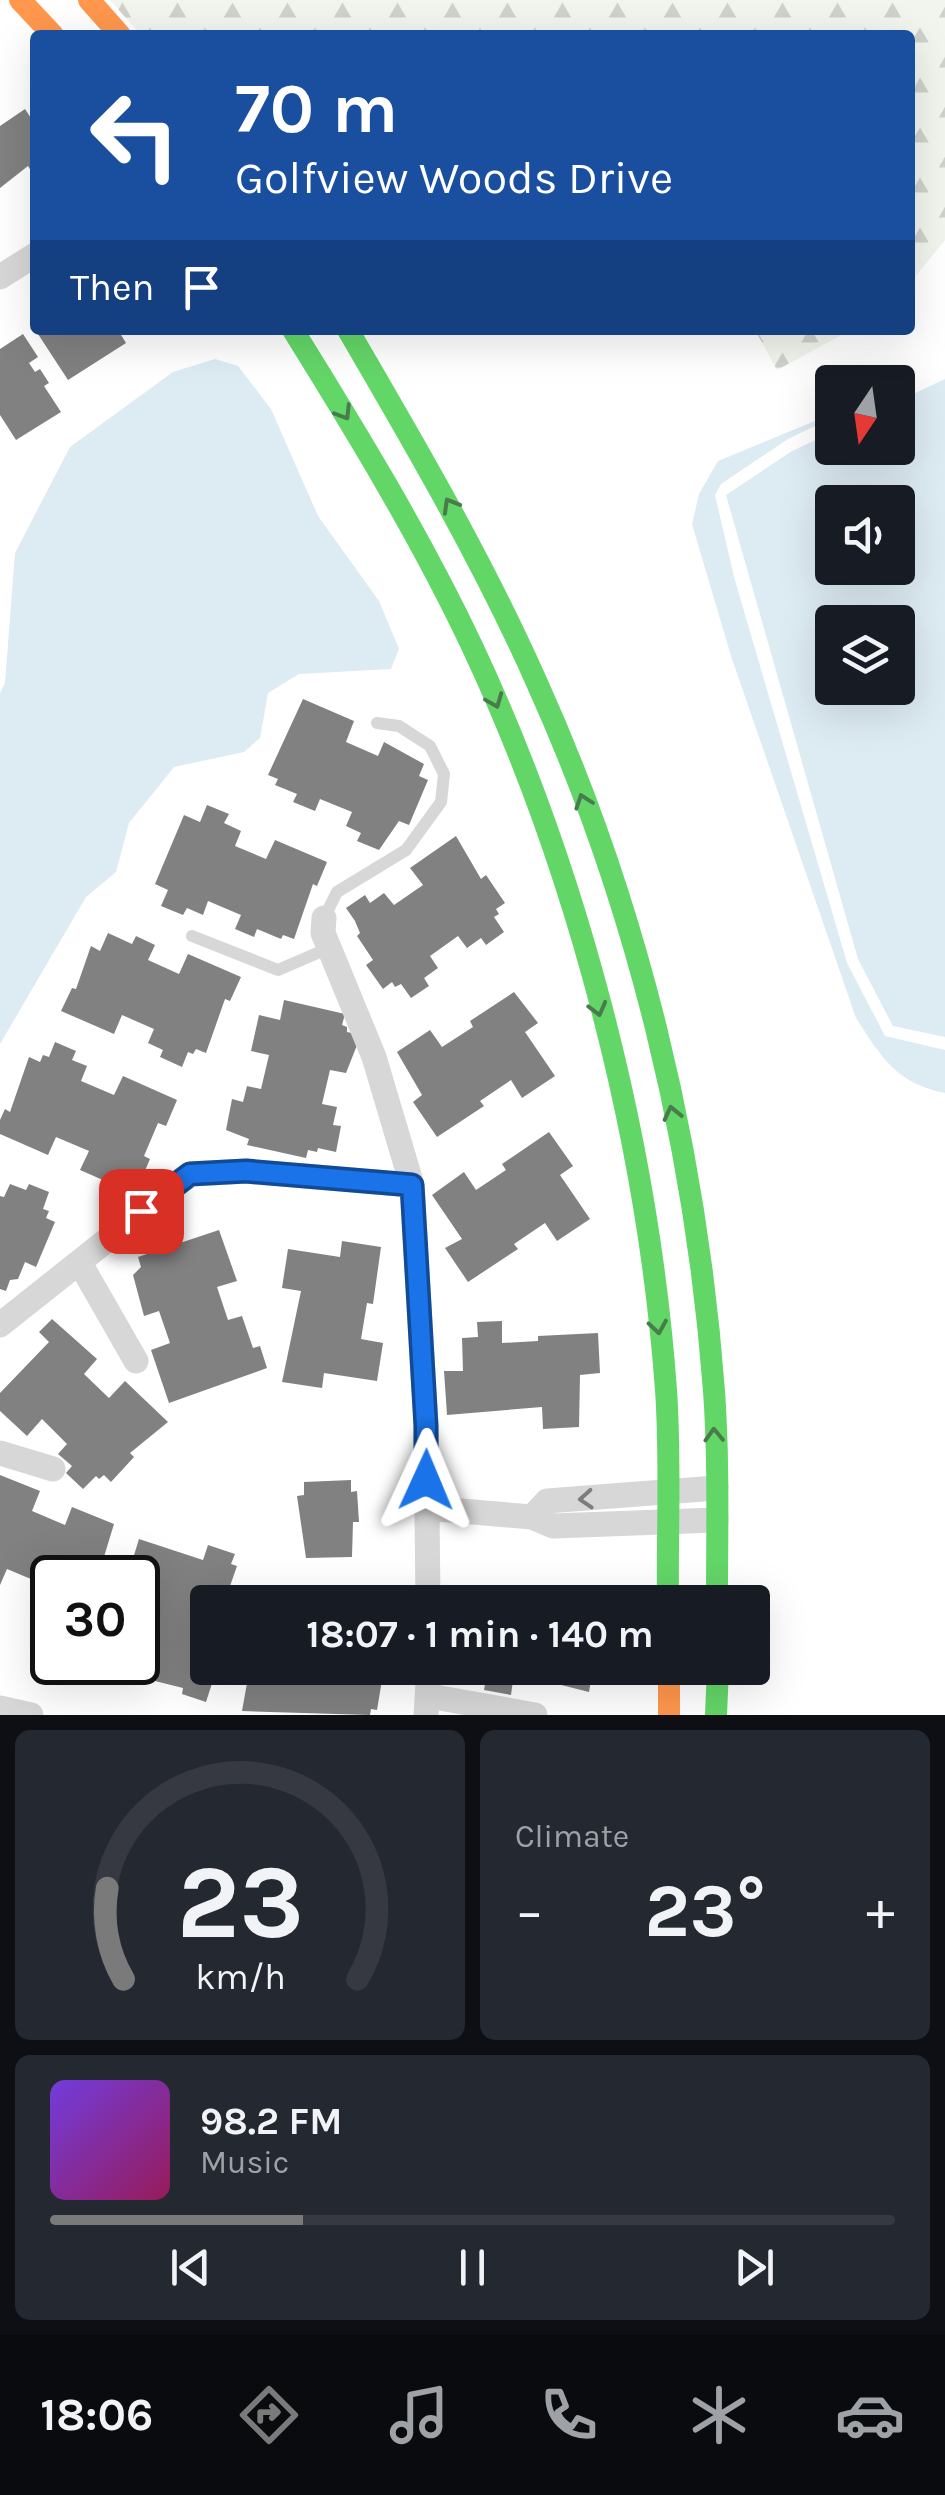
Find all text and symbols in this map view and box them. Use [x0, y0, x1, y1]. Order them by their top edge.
text: 70 m [235, 68, 398, 150]
icon: left [70, 70, 200, 200]
text: Golfview Woods Drive [235, 152, 673, 204]
icon: arrive [174, 260, 229, 315]
text: Then [70, 265, 154, 310]
north arrow [815, 365, 915, 465]
map controls [815, 365, 915, 705]
one-way arrow [332, 402, 351, 420]
button: sound [815, 485, 915, 585]
one-way arrow [443, 498, 462, 516]
button: layers [815, 605, 915, 705]
one-way arrow [483, 690, 503, 708]
one-way arrow [574, 794, 594, 811]
one-way arrow [586, 999, 607, 1017]
one-way arrow [663, 1105, 684, 1122]
pin [99, 1169, 184, 1254]
icon: arrive [114, 1184, 169, 1239]
one-way arrow [647, 1319, 668, 1336]
one-way arrow [704, 1427, 725, 1443]
position arrow [374, 1428, 478, 1532]
one-way arrow [578, 1487, 594, 1509]
speed limit sign: 30 [30, 1555, 160, 1685]
text: 18:07 · 1 min · 140 m [306, 1612, 654, 1657]
text: Climate [515, 1818, 629, 1855]
text: 23 [176, 1842, 304, 1963]
text: 23° [644, 1867, 766, 1955]
text: − [515, 1879, 544, 1943]
text: + [866, 1879, 895, 1943]
text: km/h [195, 1956, 285, 1998]
text: 98.2 FM [200, 2099, 343, 2144]
text: Music [200, 2144, 289, 2181]
icon: previous [163, 2240, 218, 2295]
icon: pause [445, 2240, 500, 2295]
icon: next [727, 2240, 782, 2295]
icon: directions [234, 2380, 304, 2450]
icon: music [384, 2380, 454, 2450]
icon: phone [534, 2380, 604, 2450]
icon: climate [684, 2380, 754, 2450]
icon: car [835, 2380, 905, 2450]
text: 18:06 [40, 2389, 153, 2441]

